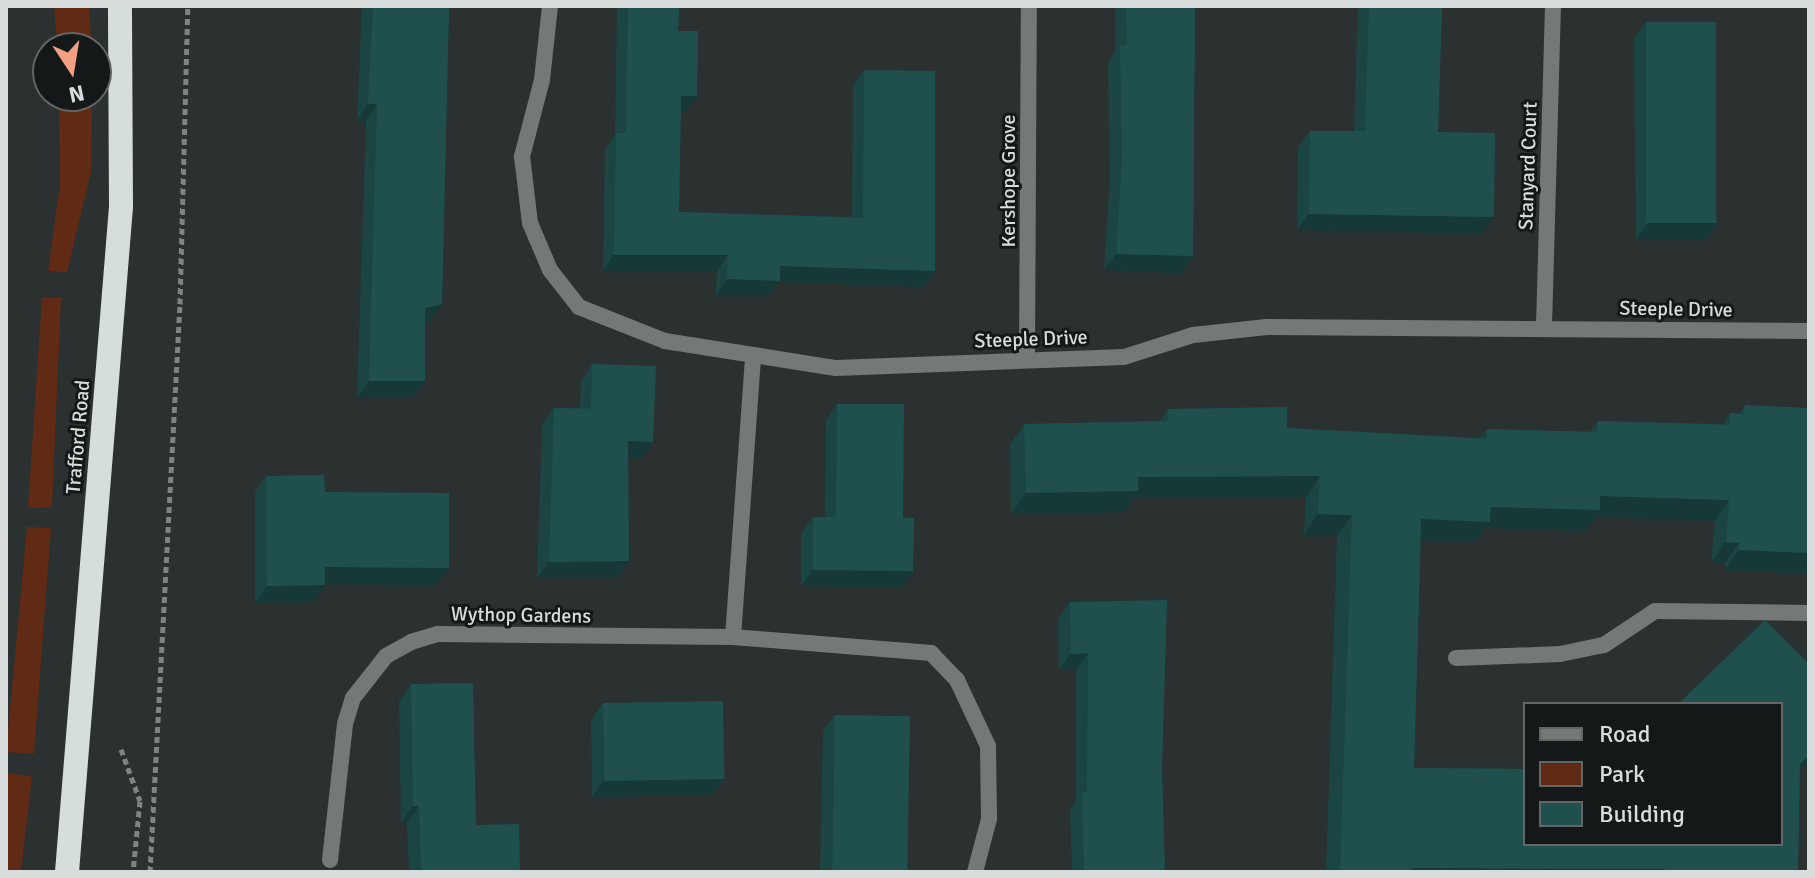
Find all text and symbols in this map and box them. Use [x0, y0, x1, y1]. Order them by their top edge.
north arrow [32, 32, 112, 112]
text: N [66, 79, 87, 109]
street label: Stanyard Court [1514, 101, 1542, 231]
street label: Kershope Grove [996, 115, 1020, 247]
street label: Steeple Drive [1619, 296, 1733, 322]
street label: Steeple Drive [974, 325, 1088, 353]
street label: Trafford Road [61, 379, 95, 495]
street label: Wythop Gardens [451, 602, 591, 628]
legend [1523, 702, 1783, 846]
text: Road [1599, 719, 1650, 749]
text: Park [1599, 759, 1645, 789]
text: Building [1599, 799, 1685, 829]

